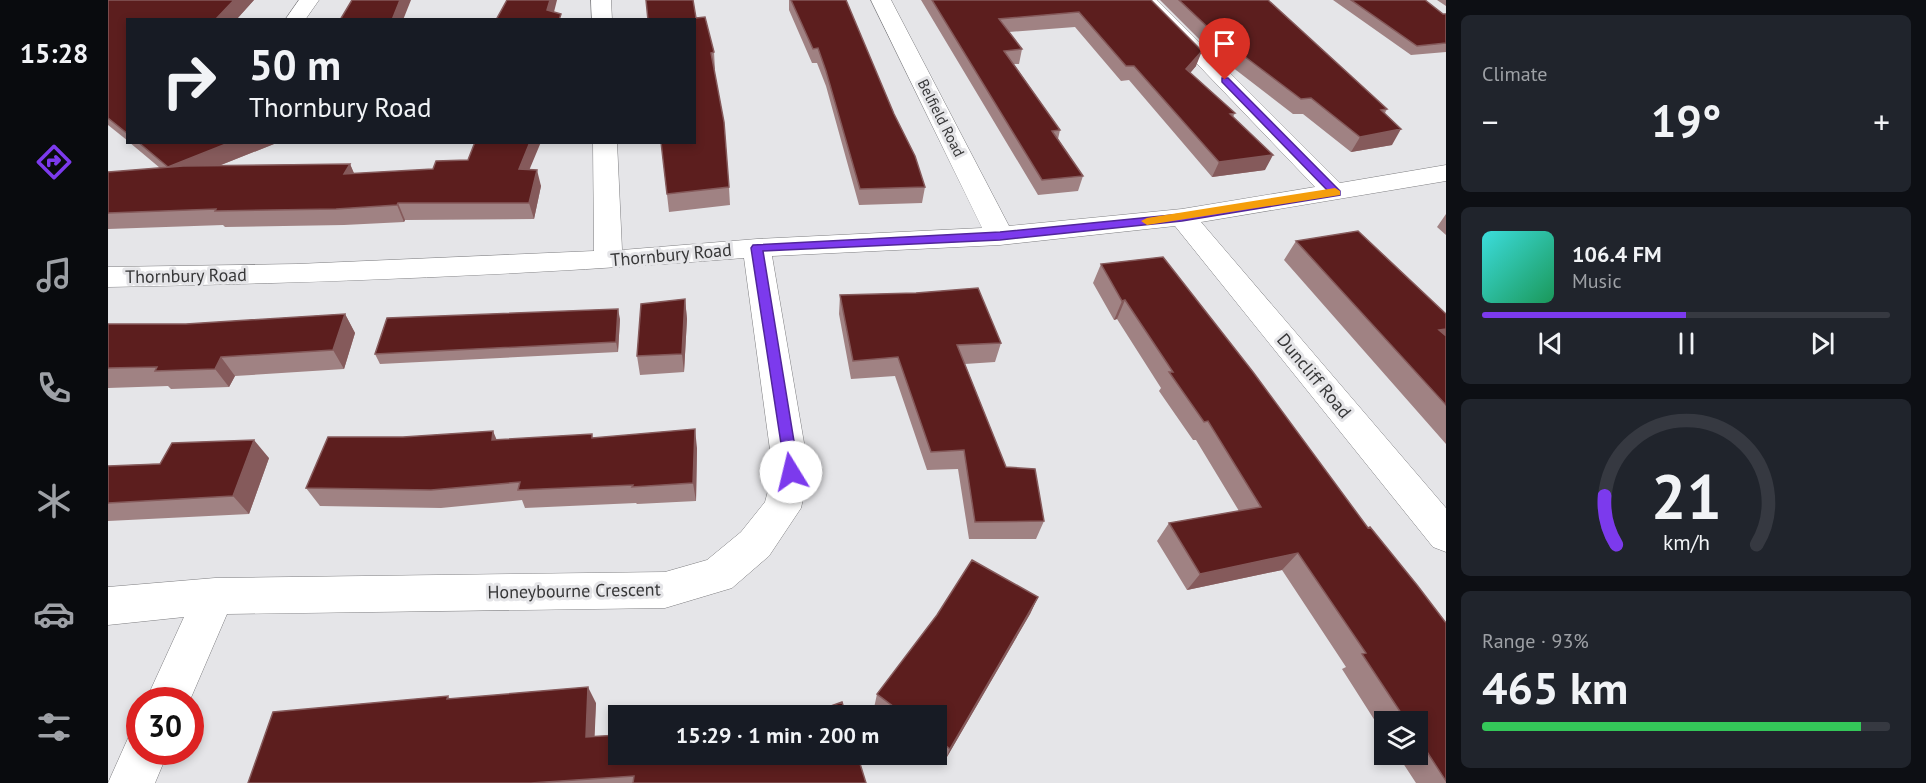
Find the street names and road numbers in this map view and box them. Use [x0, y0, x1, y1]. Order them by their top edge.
street label: Belfield Road [914, 76, 969, 160]
street label: Thornbury Road [609, 238, 733, 271]
street label: Thornbury Road [125, 263, 247, 288]
street label: Duncliff Road [1272, 328, 1357, 423]
street label: Honeybourne Crescent [487, 577, 661, 604]

